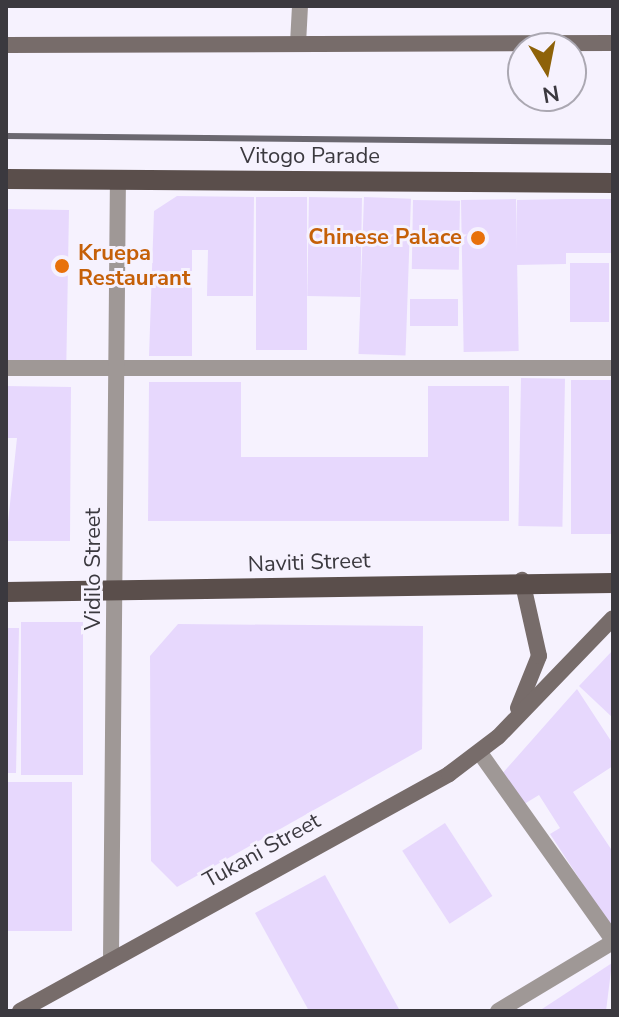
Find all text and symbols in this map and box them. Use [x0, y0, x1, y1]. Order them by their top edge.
north arrow [507, 32, 587, 112]
text: N [540, 77, 562, 110]
street label: Vitogo Parade [240, 144, 380, 170]
place label: Chinese Palace [308, 225, 462, 251]
marker: Chinese Palace [469, 229, 487, 247]
place label: Kruepa Restaurant [78, 240, 190, 292]
marker: Kruepa Restaurant [53, 257, 71, 275]
street label: Vidilo Street [81, 508, 107, 630]
street label: Naviti Street [247, 548, 371, 578]
street label: Tukani Street [199, 808, 325, 894]

